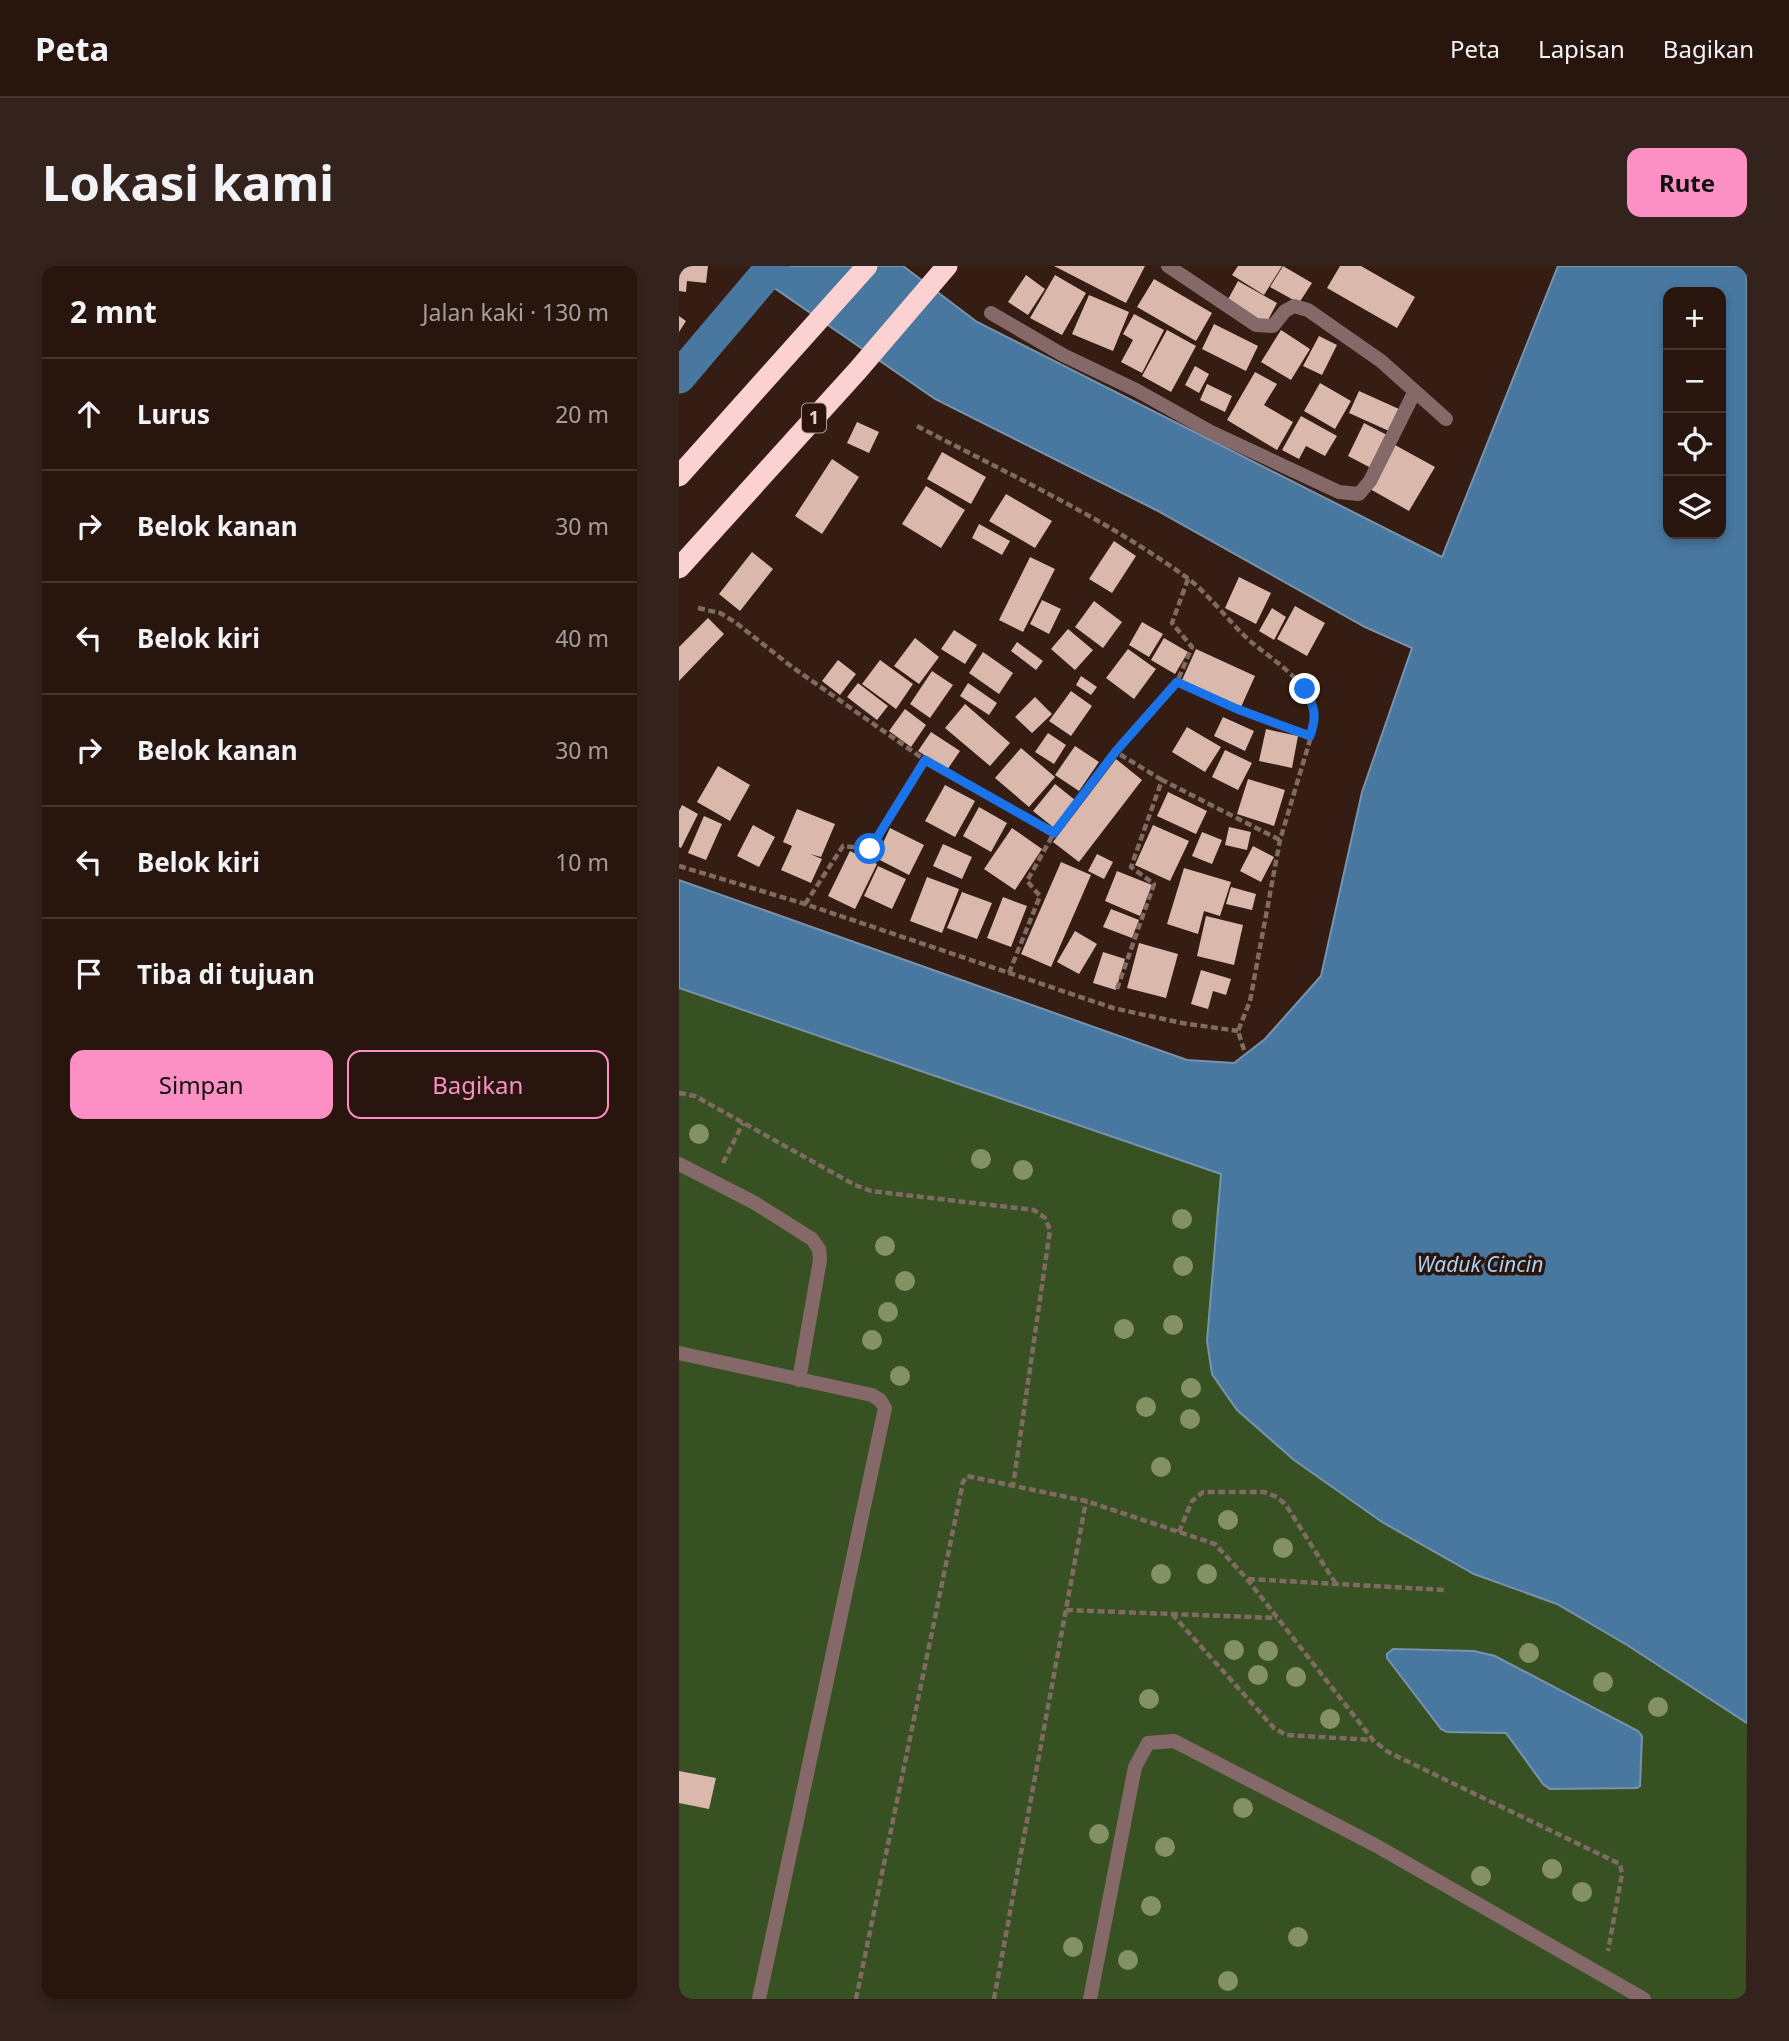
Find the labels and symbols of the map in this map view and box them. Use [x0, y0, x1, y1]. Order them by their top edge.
road number: 1 [802, 404, 826, 433]
route end [1289, 673, 1320, 704]
route start [854, 833, 885, 864]
water label: Waduk Cincin [1417, 1250, 1543, 1278]

